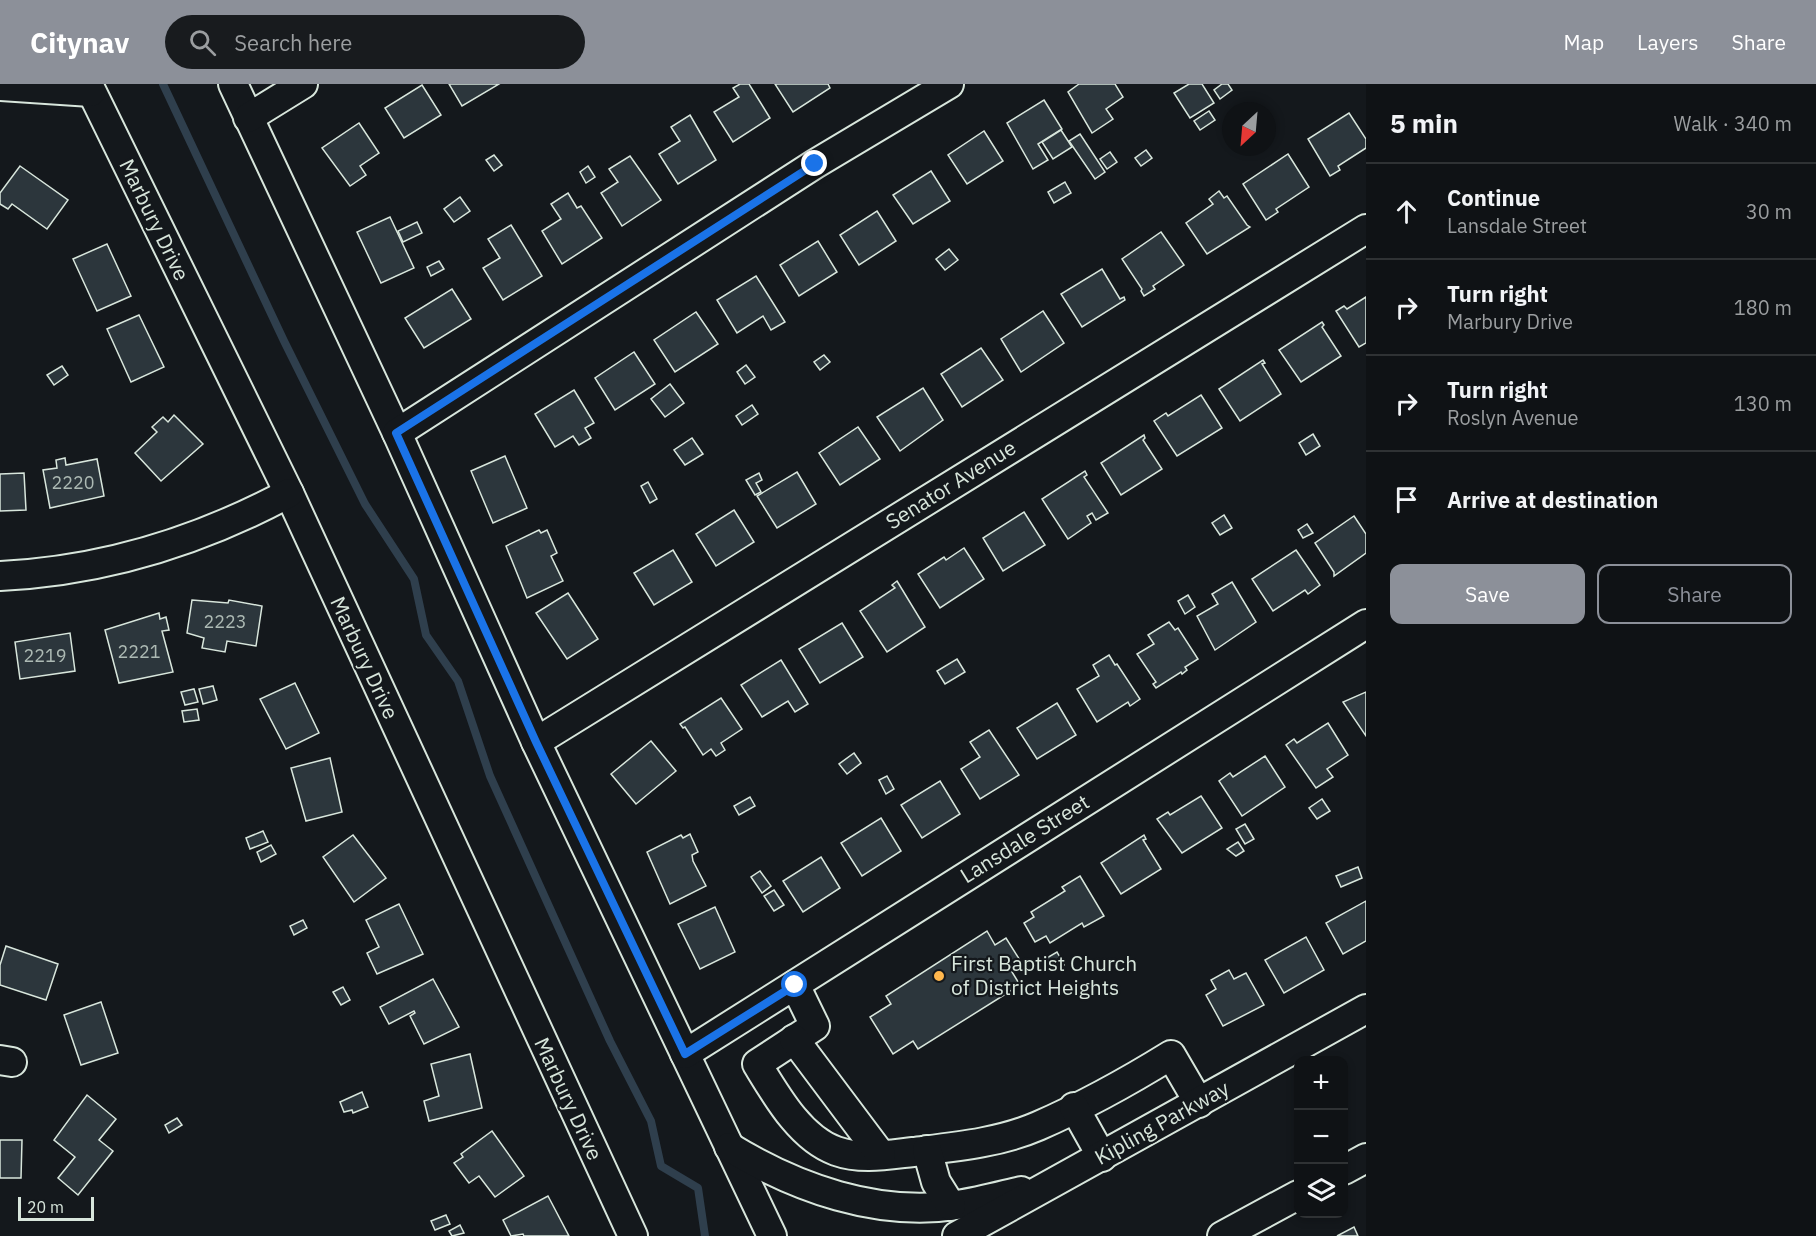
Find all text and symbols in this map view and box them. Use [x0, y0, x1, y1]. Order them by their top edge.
search box [165, 15, 585, 69]
text: Citynav [30, 24, 129, 61]
icon: search [186, 26, 219, 59]
text: Search here [234, 28, 352, 57]
text: Map [1564, 28, 1604, 56]
text: Layers [1637, 28, 1699, 56]
text: Share [1732, 28, 1786, 56]
north arrow [1222, 102, 1276, 156]
text: 5 min [1390, 106, 1458, 140]
text: Walk · 340 m [1674, 110, 1792, 137]
route end [801, 150, 827, 176]
street label: Marbury Drive [113, 154, 196, 285]
text: Continue [1447, 183, 1540, 212]
icon: ahead [1390, 195, 1423, 228]
text: 30 m [1746, 198, 1792, 225]
text: Lansdale Street [1447, 212, 1587, 239]
text: Turn right [1447, 279, 1548, 308]
icon: right [1390, 291, 1423, 324]
text: 180 m [1734, 294, 1792, 321]
text: Marbury Drive [1447, 308, 1573, 335]
text: Turn right [1447, 375, 1548, 404]
icon: right [1390, 387, 1423, 420]
text: 130 m [1734, 390, 1792, 417]
text: Roslyn Avenue [1447, 404, 1579, 431]
street label: Senator Avenue [880, 433, 1021, 535]
house number: 2220 [51, 471, 95, 494]
icon: arrive [1390, 483, 1423, 516]
text: Arrive at destination [1447, 485, 1658, 514]
button: Save [1390, 564, 1585, 624]
button: Share [1597, 564, 1792, 624]
street label: Marbury Drive [324, 592, 406, 723]
house number: 2223 [203, 610, 247, 633]
house number: 2221 [117, 640, 161, 663]
house number: 2219 [23, 644, 67, 667]
street label: Lansdale Street [955, 787, 1094, 889]
place label: First Baptist Church of District Heights [951, 949, 1137, 1001]
marker: First Baptist Church of District Heights [932, 969, 946, 983]
route start [781, 971, 807, 997]
street label: Marbury Drive [528, 1033, 610, 1164]
map controls [1294, 1056, 1348, 1218]
button: + [1294, 1056, 1348, 1110]
street label: Kipling Parkway [1089, 1073, 1234, 1171]
button: − [1294, 1110, 1348, 1164]
button: layers [1294, 1164, 1348, 1218]
scale bar [18, 1194, 94, 1222]
text: 20 m [27, 1197, 64, 1217]

